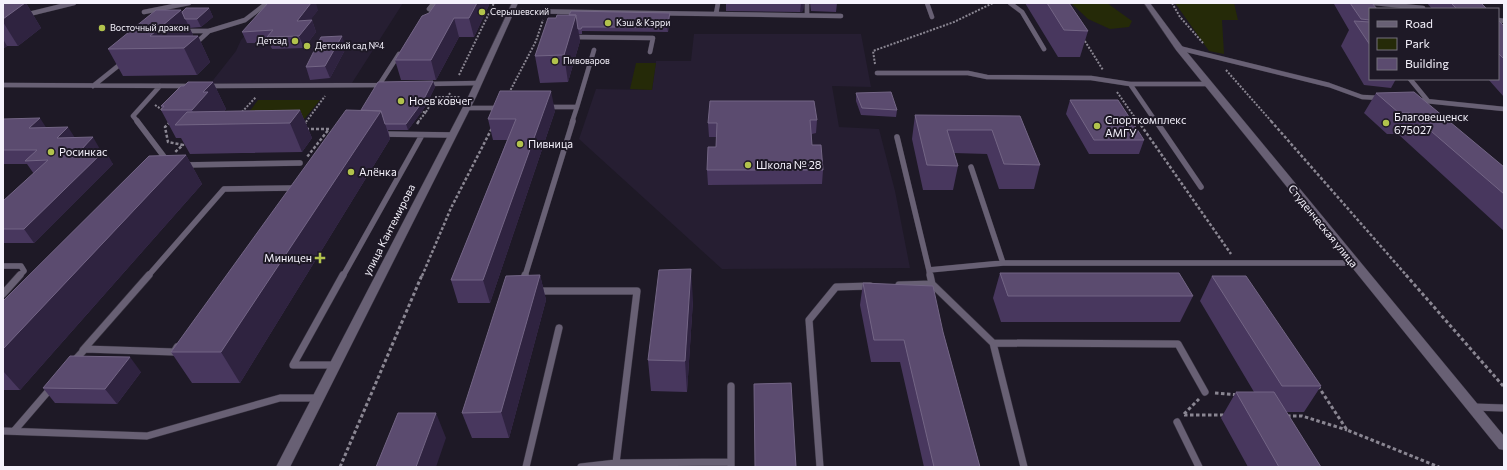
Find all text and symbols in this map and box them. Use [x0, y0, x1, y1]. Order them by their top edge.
place label: Серышевский [490, 6, 549, 17]
marker: Серышевский [477, 7, 487, 17]
legend [1369, 8, 1499, 80]
text: Road [1405, 16, 1433, 30]
place label: Кэш & Кэрри [616, 17, 670, 28]
marker: Кэш & Кэрри [603, 18, 613, 28]
place label: Восточный дракон [110, 22, 189, 33]
marker: Восточный дракон [97, 23, 107, 33]
place label: Детсад [257, 35, 288, 46]
marker: Детсад [290, 36, 300, 46]
text: Park [1405, 36, 1431, 50]
place label: Детский сад №4 [315, 40, 385, 51]
marker: Детский сад №4 [302, 41, 312, 51]
place label: Пивоваров [563, 55, 610, 66]
marker: Пивоваров [550, 56, 560, 66]
text: Building [1405, 56, 1449, 70]
place label: Ноев ковчег [409, 94, 472, 107]
marker: Ноев ковчег [396, 96, 406, 106]
place label: Благовещенск 675027 [1394, 110, 1469, 136]
place label: Спорткомплекс АМГУ [1105, 113, 1186, 139]
marker: Благовещенск 675027 [1381, 118, 1391, 128]
marker: Спорткомплекс АМГУ [1092, 121, 1102, 131]
place label: Пивница [528, 137, 573, 150]
marker: Пивница [515, 139, 525, 149]
place label: Росинкас [59, 145, 107, 158]
marker: Росинкас [46, 147, 56, 157]
place label: Школа № 28 [756, 158, 822, 171]
marker: Школа № 28 [743, 160, 753, 170]
place label: Алёнка [359, 165, 397, 178]
marker: Алёнка [346, 167, 356, 177]
street label: улица Кантемирова [360, 182, 417, 278]
street label: Студенческая улица [1286, 182, 1361, 270]
place label: Миницен [264, 251, 312, 264]
marker: Миницен [315, 253, 325, 263]

